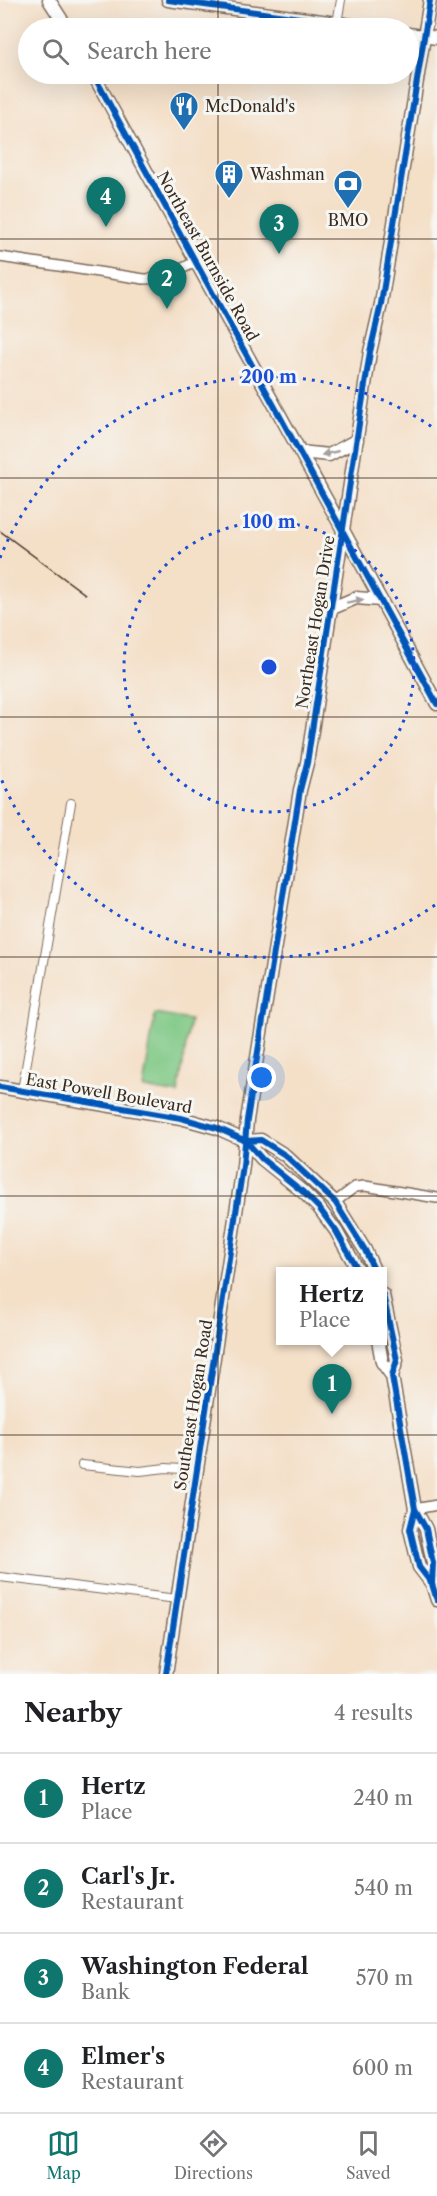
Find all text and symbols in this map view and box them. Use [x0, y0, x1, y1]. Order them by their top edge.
search box [18, 18, 419, 84]
icon: search [39, 35, 72, 68]
text: Search here [87, 38, 212, 65]
restaurant icon: McDonald's [168, 90, 200, 132]
place label: McDonald's [205, 96, 295, 116]
building icon: Washman [213, 158, 245, 200]
place label: Washman [249, 164, 325, 184]
street label: Northeast Burnside Road [153, 167, 263, 345]
bank icon: BMO [332, 168, 364, 210]
pin: 4 [86, 178, 126, 227]
pin: 3 [260, 204, 298, 254]
place label: BMO [328, 210, 368, 230]
pin: 2 [148, 260, 186, 309]
text: 200 m [241, 366, 297, 388]
one-way arrow [321, 448, 339, 458]
text: 100 m [242, 511, 296, 533]
street label: Northeast Hogan Drive [291, 534, 339, 710]
one-way arrow [346, 596, 365, 605]
centre of rings [259, 657, 279, 677]
your location [247, 1063, 276, 1092]
street label: East Powell Boulevard [24, 1069, 194, 1118]
popup [276, 1267, 387, 1345]
text: Hertz [299, 1281, 364, 1308]
text: Place [299, 1308, 351, 1332]
street label: Southeast Hogan Road [170, 1318, 216, 1492]
pin: 1 [312, 1364, 352, 1414]
text: Nearby [24, 1697, 122, 1729]
text: 4 results [334, 1701, 413, 1725]
text: Hertz [81, 1773, 146, 1800]
text: 1 [39, 1786, 48, 1810]
text: 240 m [353, 1786, 413, 1810]
text: Place [81, 1800, 132, 1824]
text: Carl's Jr. [81, 1863, 175, 1890]
text: 2 [38, 1876, 49, 1900]
text: 540 m [354, 1876, 413, 1900]
text: Restaurant [81, 1890, 184, 1914]
text: Washington Federal [81, 1953, 309, 1980]
text: 3 [38, 1966, 49, 1990]
text: 570 m [356, 1966, 413, 1990]
text: Bank [81, 1980, 130, 2004]
text: Elmer's [81, 2043, 165, 2070]
text: 4 [38, 2056, 49, 2080]
text: 600 m [352, 2056, 413, 2080]
text: Restaurant [81, 2070, 184, 2094]
tab: Map [47, 2127, 81, 2183]
tab: Directions [174, 2127, 253, 2183]
tab: Saved [346, 2127, 390, 2183]

